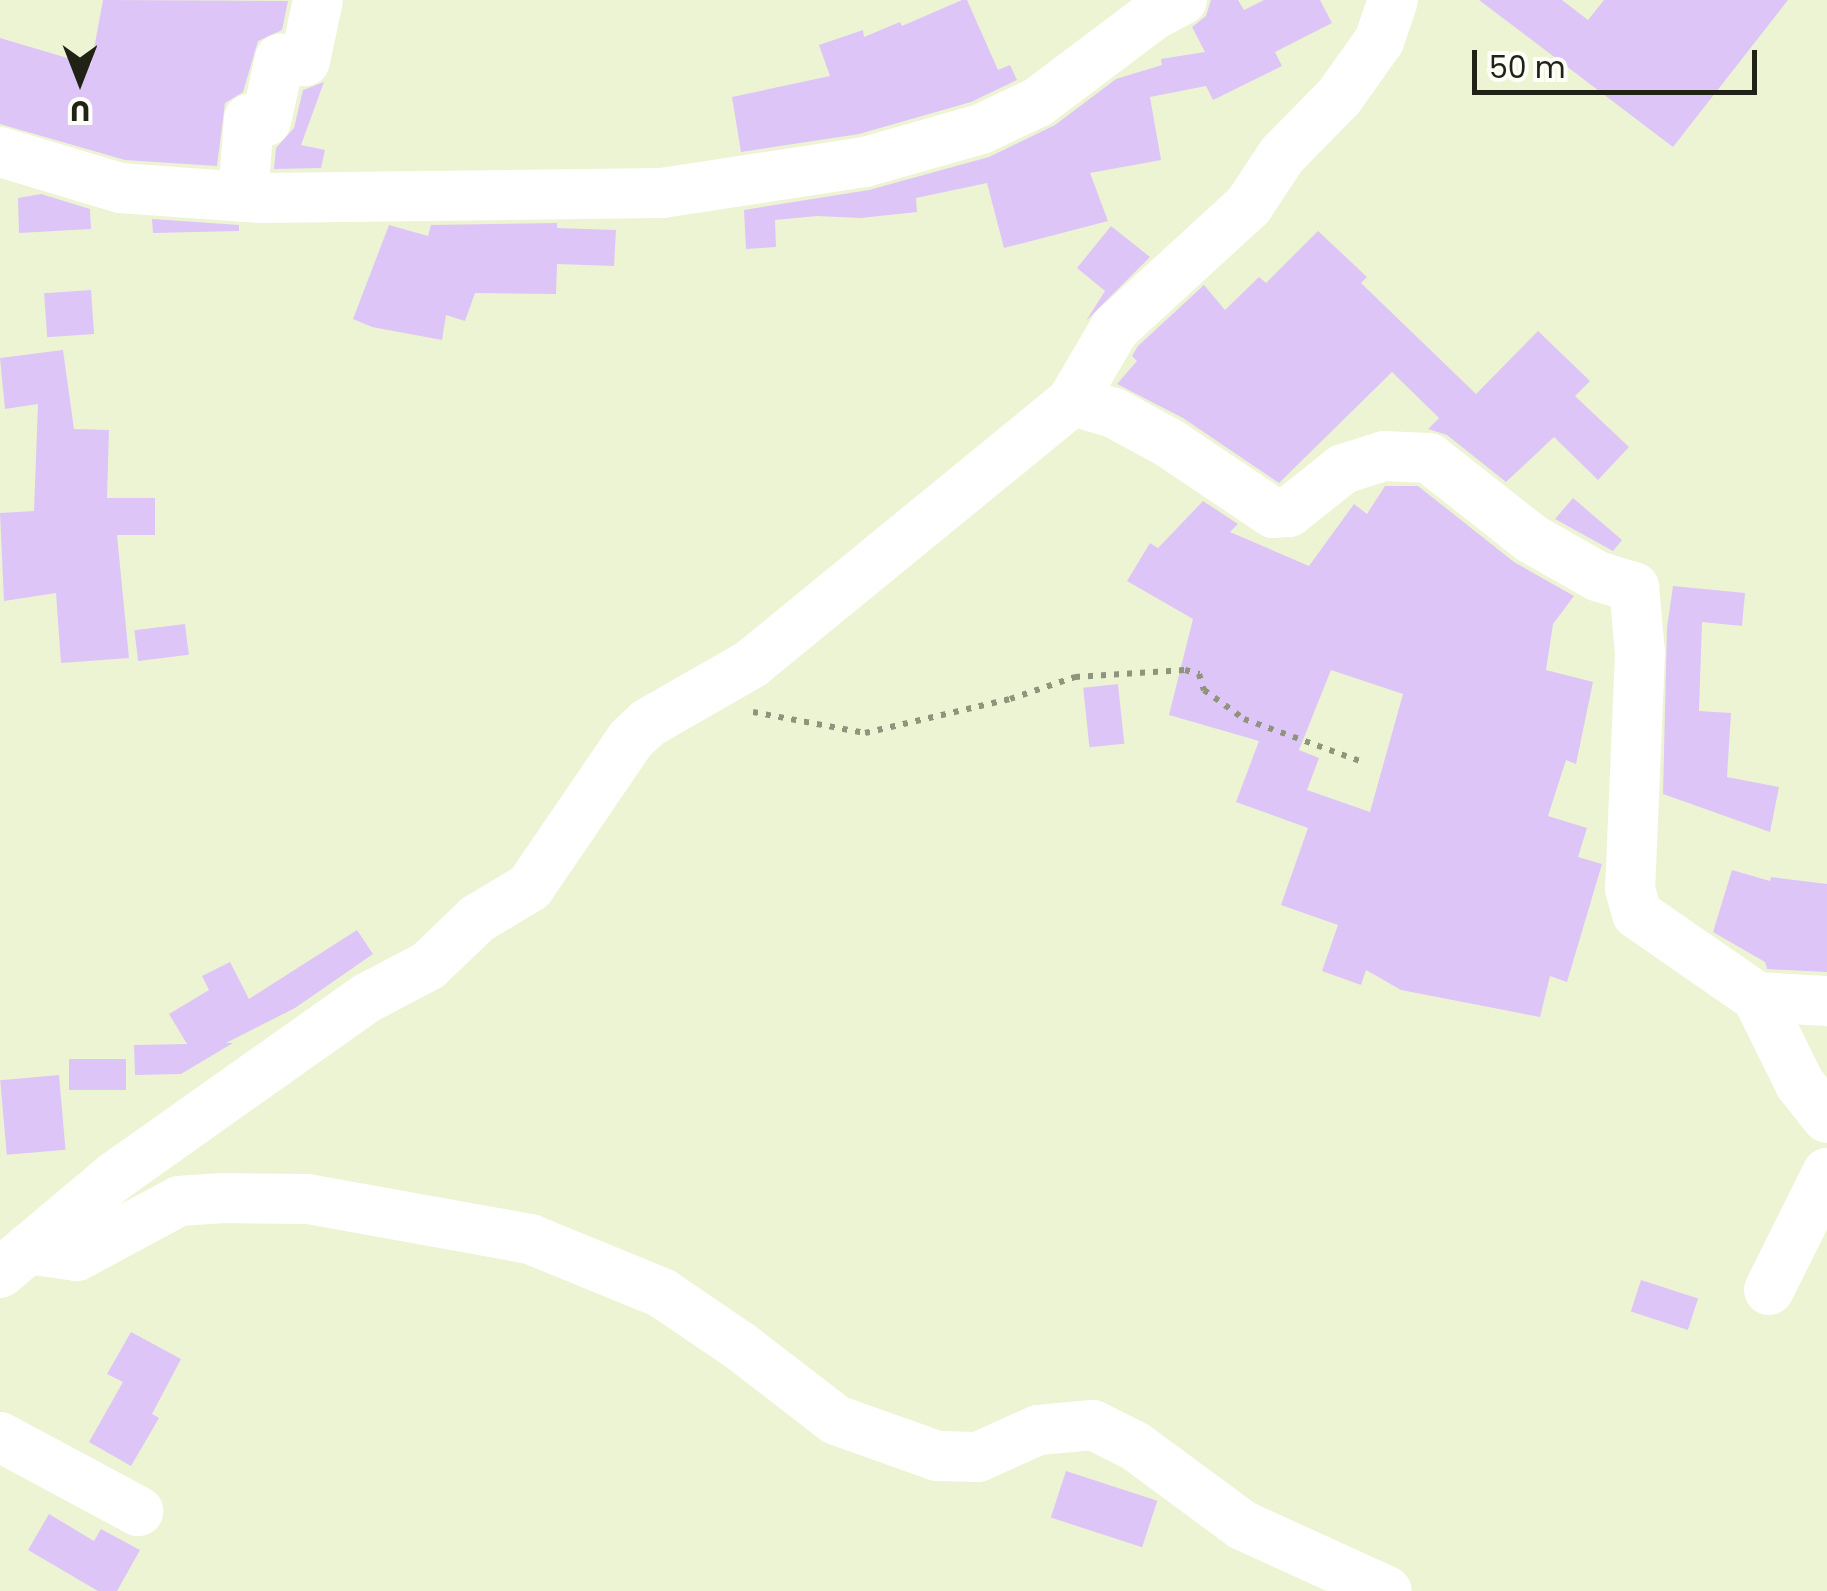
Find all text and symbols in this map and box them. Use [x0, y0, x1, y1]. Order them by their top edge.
north arrow [30, 30, 130, 130]
scale bar [1477, 30, 1762, 92]
text: 50 m [1489, 46, 1566, 89]
text: U [70, 91, 90, 130]

